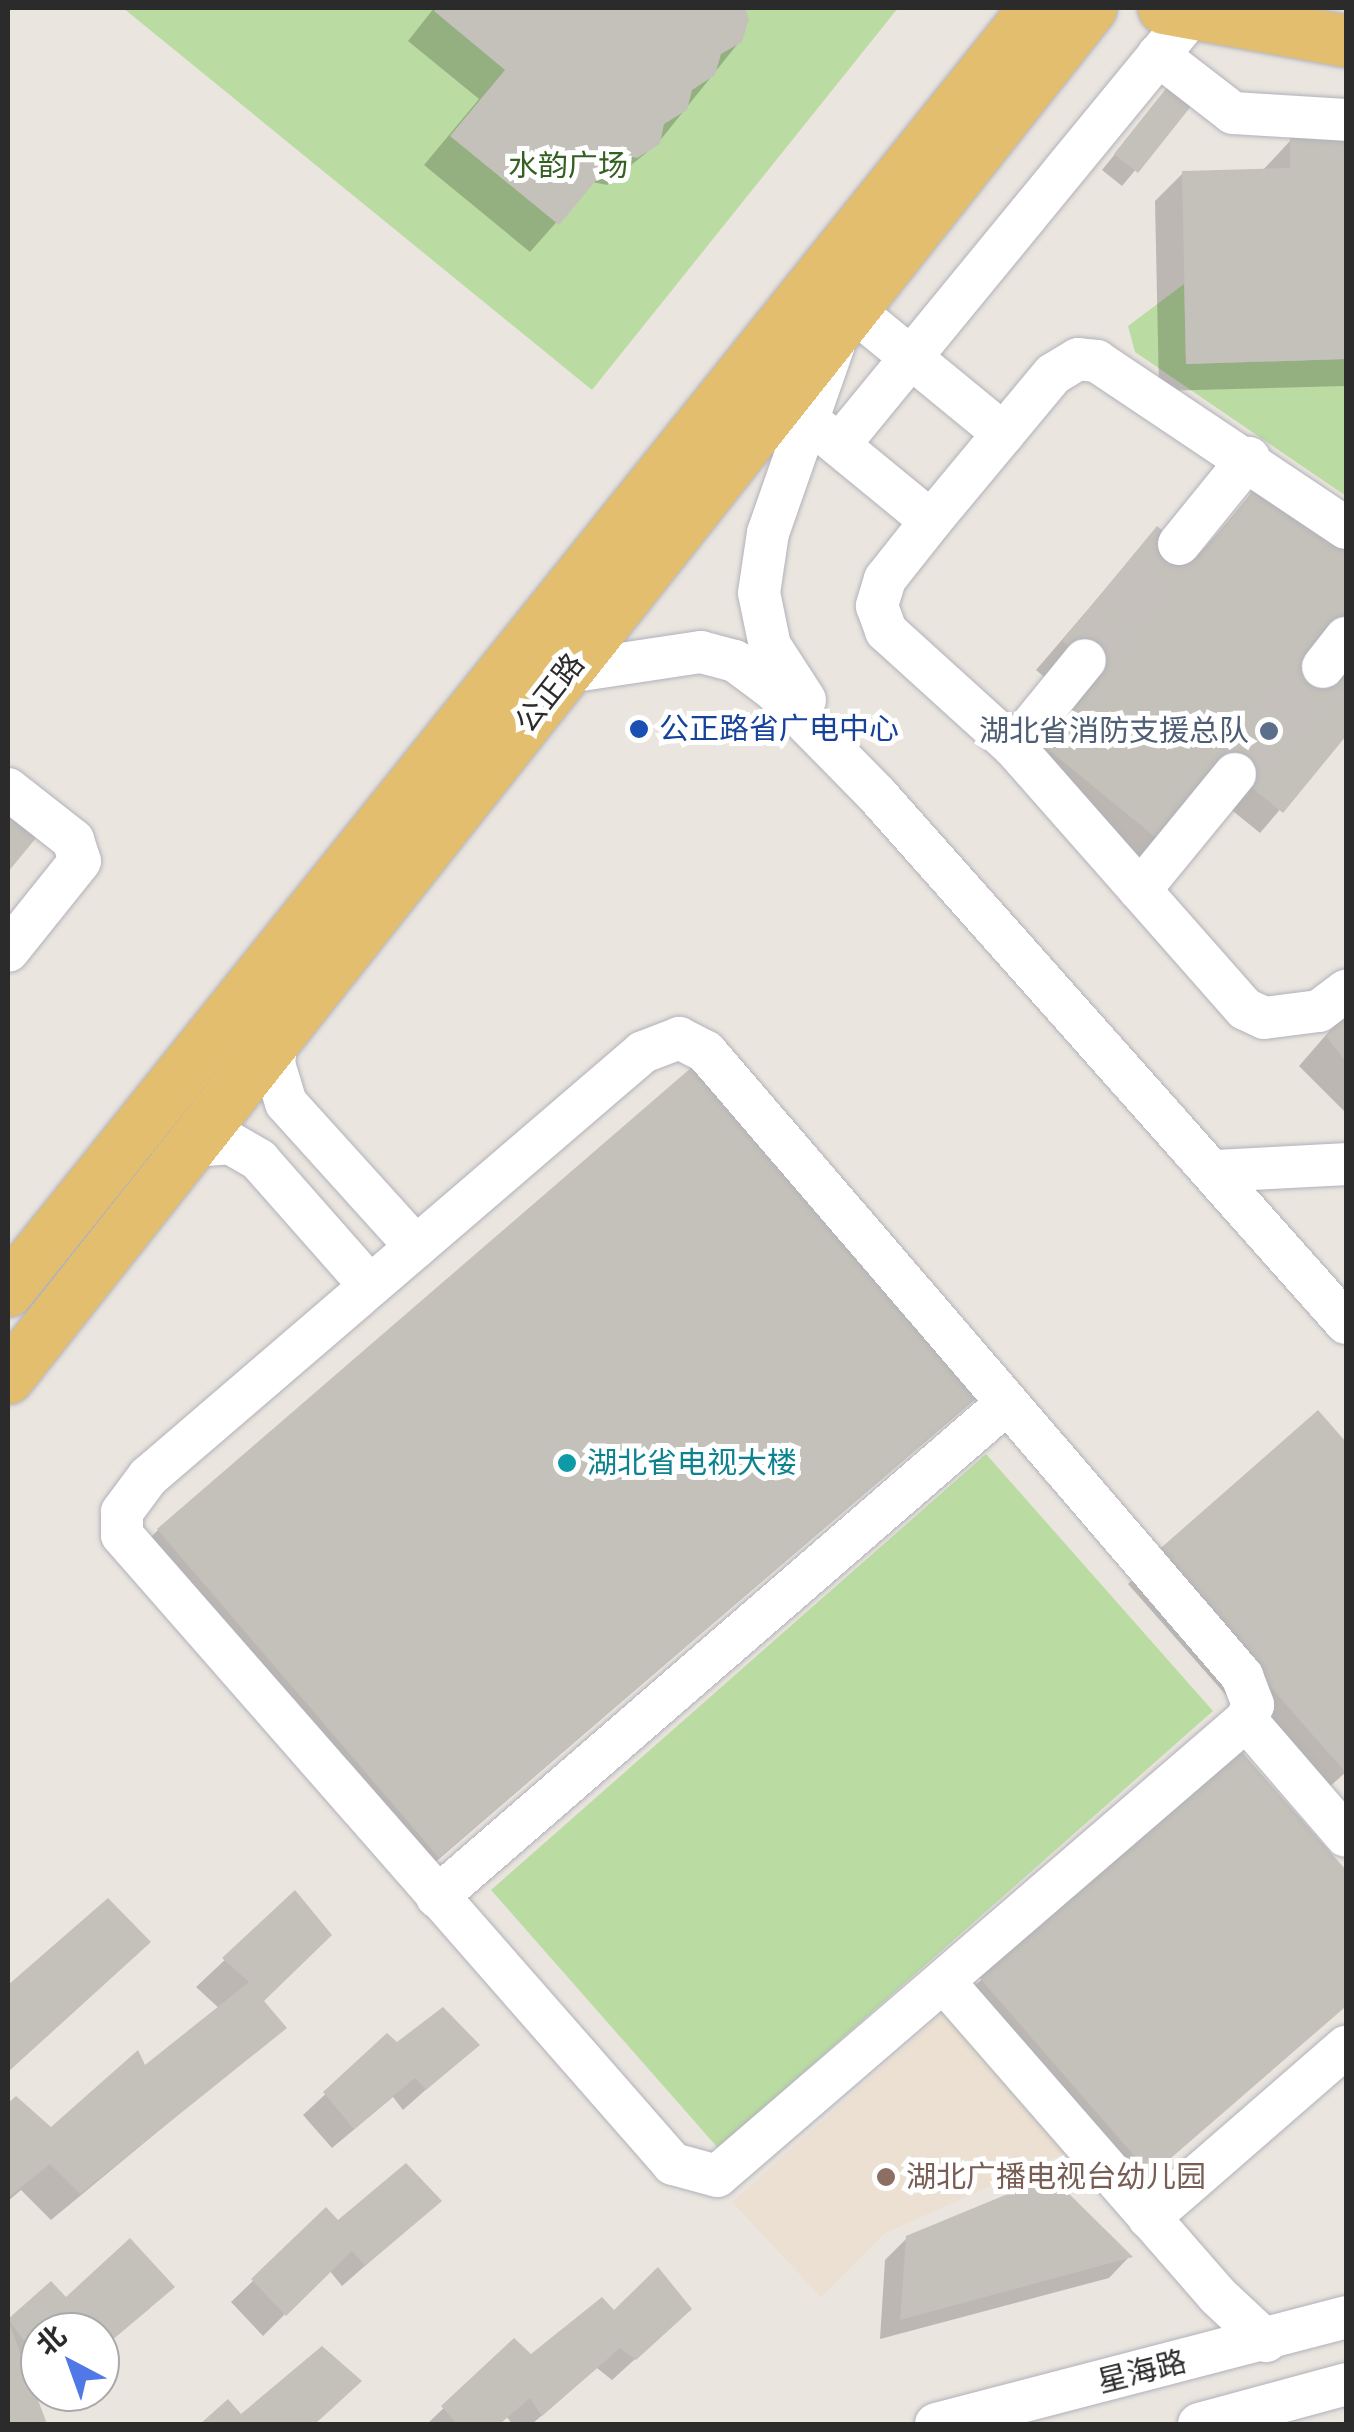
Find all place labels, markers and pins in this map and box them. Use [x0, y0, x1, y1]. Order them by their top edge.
place label: 公正路省广电中心 [659, 711, 899, 747]
place label: 湖北省消防支援总队 [979, 713, 1249, 749]
marker: 公正路省广电中心 [628, 718, 650, 740]
marker: 湖北省消防支援总队 [1258, 720, 1280, 742]
place label: 湖北省电视大楼 [587, 1445, 797, 1481]
marker: 湖北省电视大楼 [556, 1452, 578, 1474]
place label: 湖北广播电视台幼儿园 [906, 2159, 1206, 2195]
marker: 湖北广播电视台幼儿园 [875, 2166, 897, 2188]

